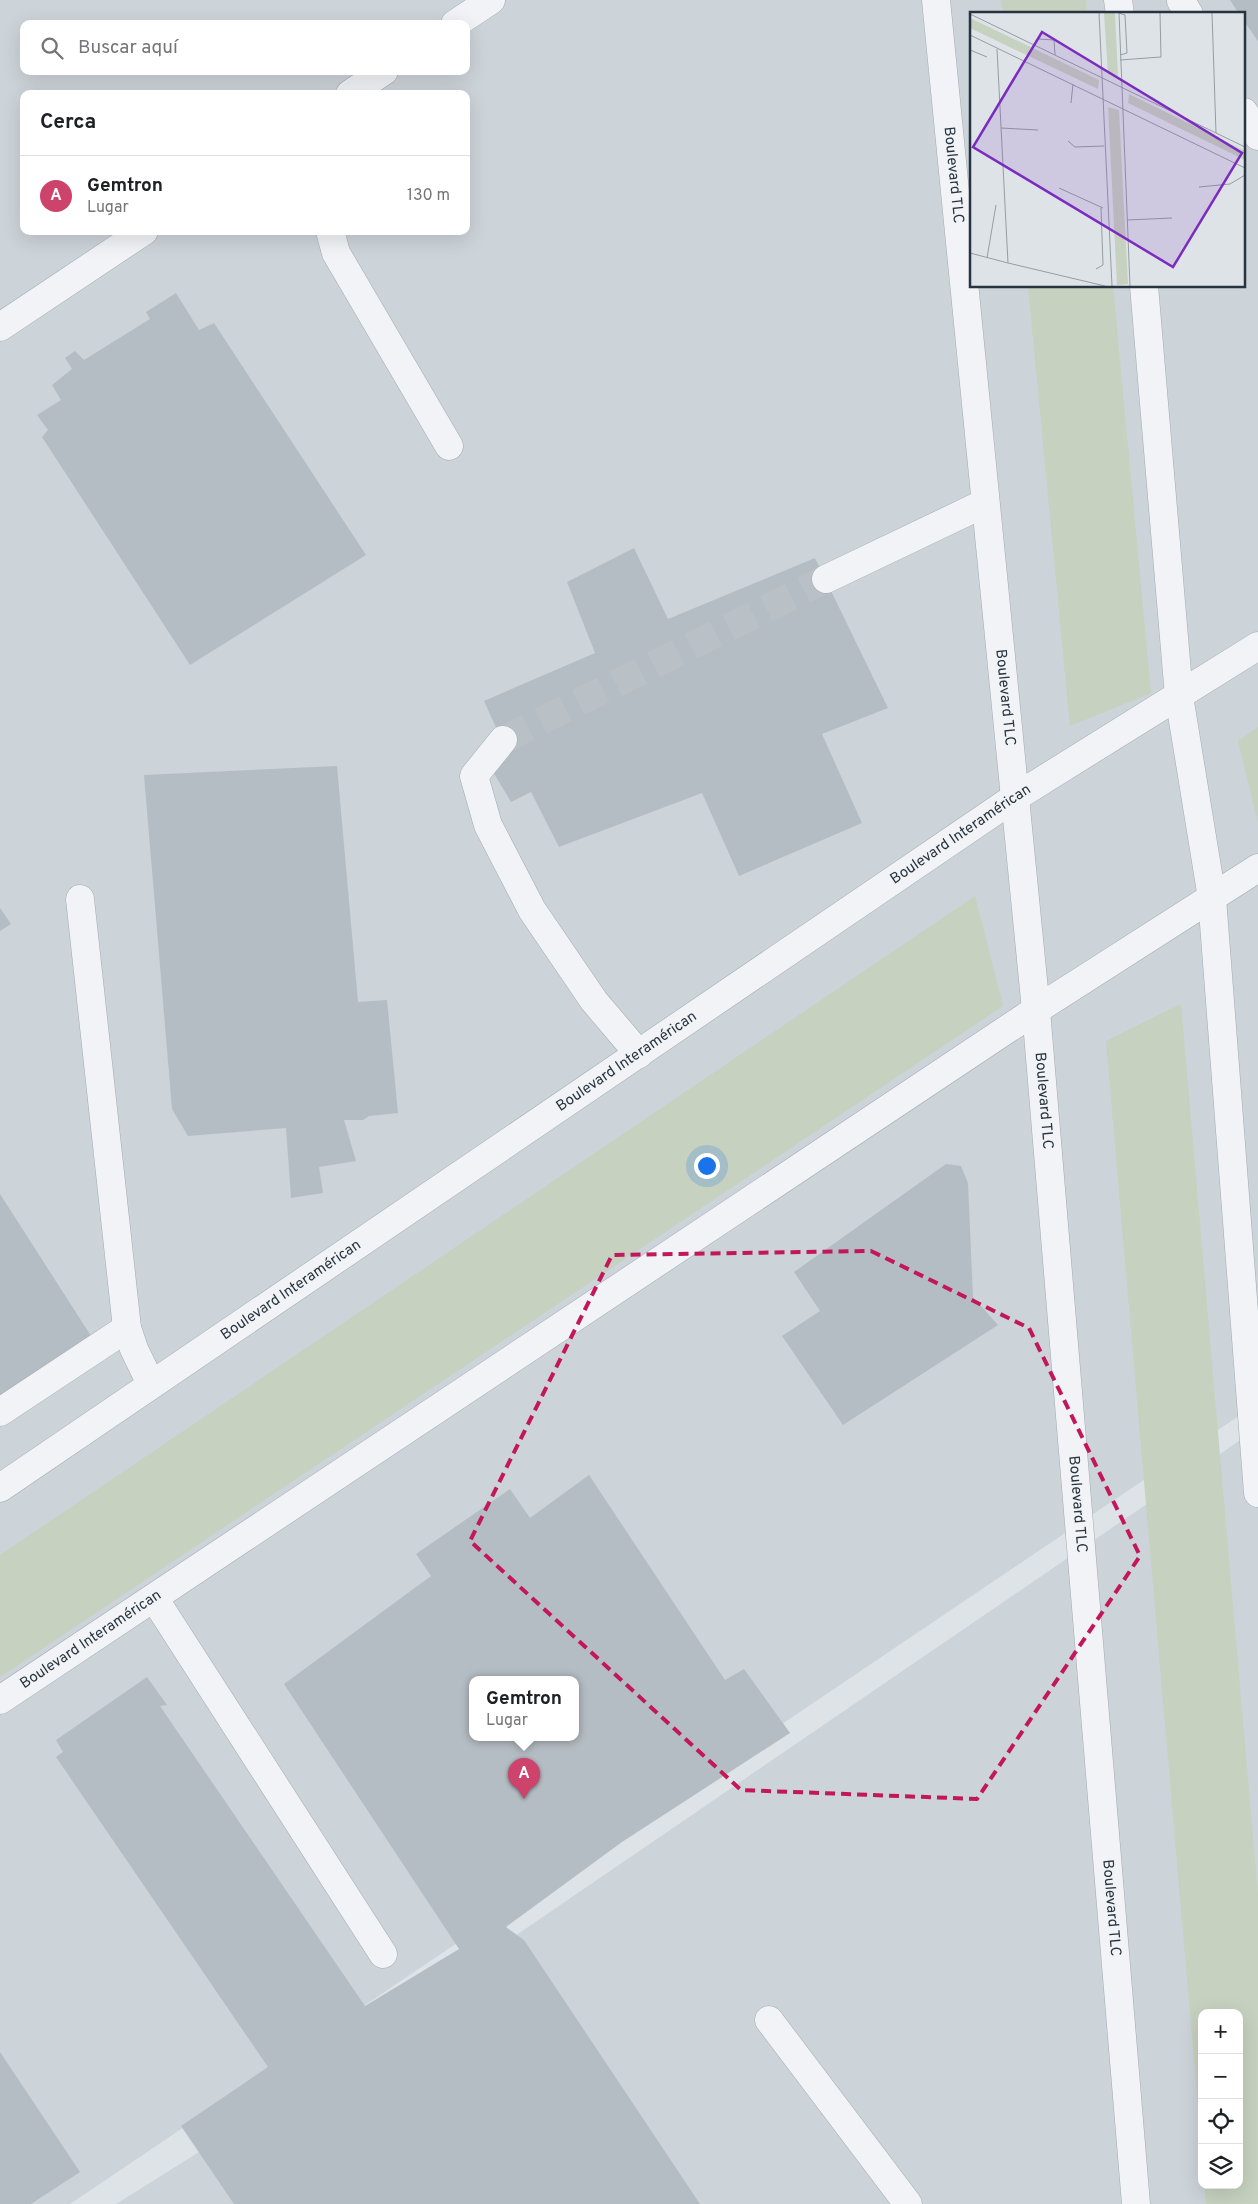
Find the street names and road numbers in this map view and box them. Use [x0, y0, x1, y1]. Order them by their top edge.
street label: Boulevard TLC [939, 126, 968, 225]
street label: Boulevard TLC [991, 648, 1019, 747]
street label: Boulevard Interamérican [887, 780, 1035, 889]
street label: Boulevard Interamérican [553, 1007, 701, 1116]
street label: Boulevard TLC [1030, 1051, 1057, 1150]
street label: Boulevard Interamérican [217, 1235, 365, 1344]
street label: Boulevard TLC [1064, 1455, 1091, 1554]
street label: Boulevard Interamérican [16, 1586, 165, 1693]
street label: Boulevard TLC [1098, 1859, 1125, 1957]

